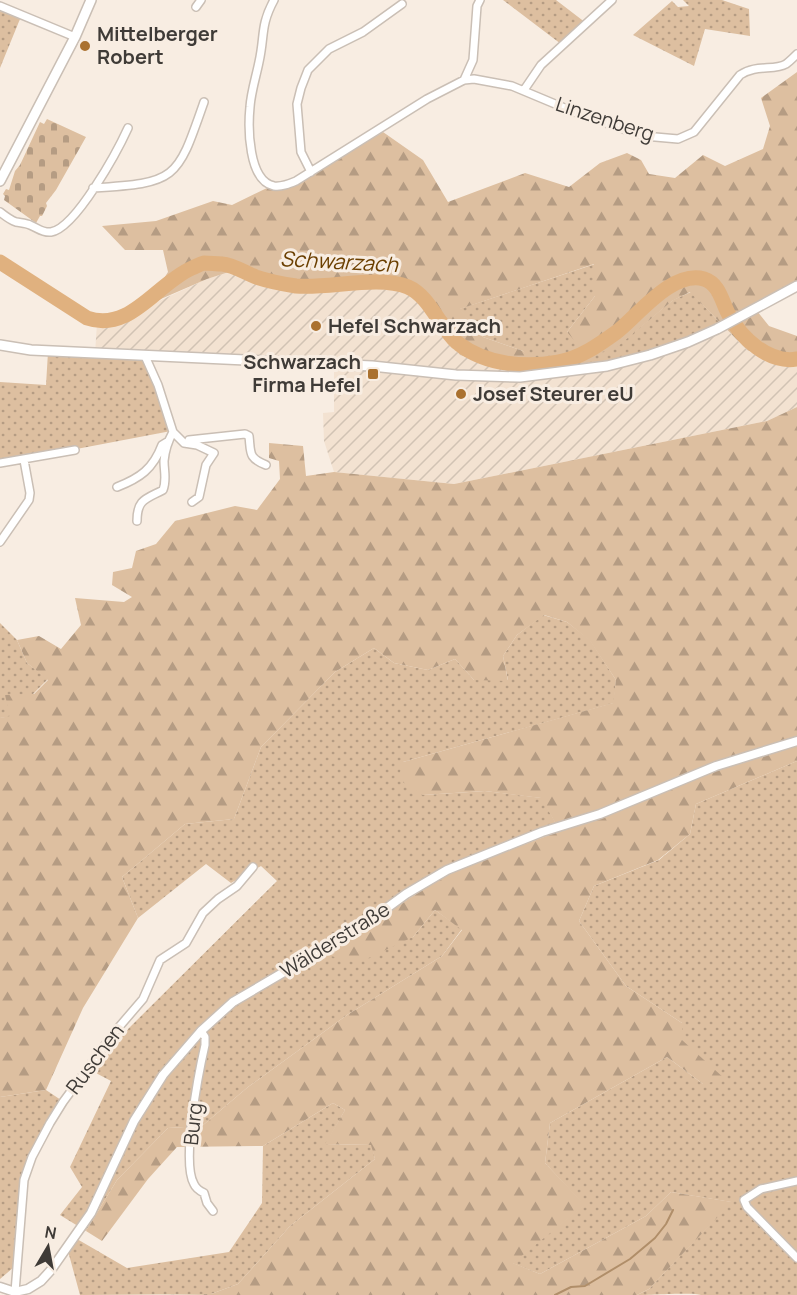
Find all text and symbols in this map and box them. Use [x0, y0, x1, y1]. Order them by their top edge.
place label: Mittelberger Robert [97, 20, 218, 70]
marker: Mittelberger Robert [78, 39, 92, 53]
street label: Linzenberg [552, 90, 658, 147]
water label: Schwarzach [279, 244, 400, 278]
place label: Hefel Schwarzach [328, 312, 501, 339]
marker: Hefel Schwarzach [309, 319, 323, 333]
place label: Schwarzach Firma Hefel [243, 348, 361, 398]
marker: Schwarzach Firma Hefel [366, 367, 380, 381]
place label: Josef Steurer eU [473, 380, 634, 407]
marker: Josef Steurer eU [454, 387, 468, 401]
street label: Wälderstraße [275, 895, 394, 984]
street label: Ruschen [59, 1018, 130, 1099]
street label: Burg [177, 1101, 208, 1147]
north arrow [18, 1217, 78, 1277]
text: N [43, 1220, 58, 1244]

